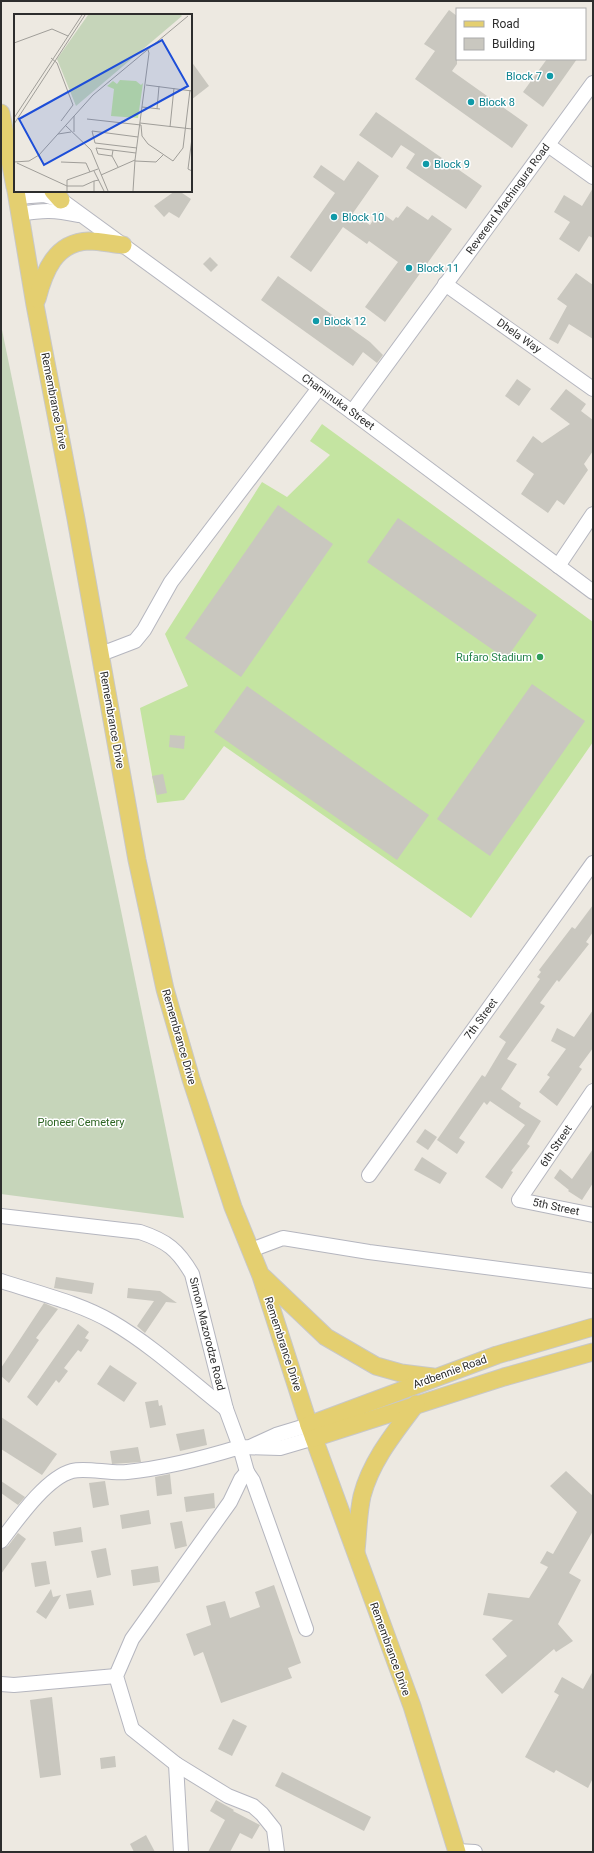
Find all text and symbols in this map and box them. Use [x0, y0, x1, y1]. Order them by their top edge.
legend [456, 8, 586, 60]
inset map [14, 14, 192, 192]
text: Road [492, 17, 520, 31]
text: Building [492, 37, 535, 51]
place label: Block 7 [506, 70, 542, 83]
marker: Block 7 [545, 71, 555, 81]
place label: Block 8 [479, 96, 515, 109]
marker: Block 8 [466, 97, 476, 107]
street label: Reverend Machingura Road [463, 141, 553, 257]
place label: Block 9 [434, 158, 470, 171]
marker: Block 9 [421, 159, 431, 169]
place label: Block 10 [342, 211, 384, 224]
marker: Block 10 [329, 212, 339, 222]
place label: Block 11 [417, 262, 459, 275]
marker: Block 11 [404, 263, 414, 273]
place label: Block 12 [324, 315, 366, 328]
marker: Block 12 [311, 316, 321, 326]
street label: Dhela Way [494, 316, 544, 356]
street label: Remembrance Drive [38, 351, 70, 451]
street label: Chaminuka Street [299, 371, 377, 433]
place label: Rufaro Stadium [456, 651, 532, 664]
marker: Rufaro Stadium [535, 652, 545, 662]
street label: Remembrance Drive [97, 670, 127, 770]
street label: Remembrance Drive [159, 988, 199, 1086]
street label: 7th Street [462, 996, 500, 1042]
park label: Pioneer Cemetery [37, 1116, 125, 1129]
street label: 6th Street [537, 1122, 575, 1169]
street label: 5th Street [531, 1196, 581, 1218]
street label: Simon Mazorodze Road [187, 1276, 227, 1392]
street label: Remembrance Drive [262, 1295, 304, 1393]
street label: Ardbennie Road [411, 1353, 489, 1391]
street label: Remembrance Drive [367, 1600, 413, 1698]

